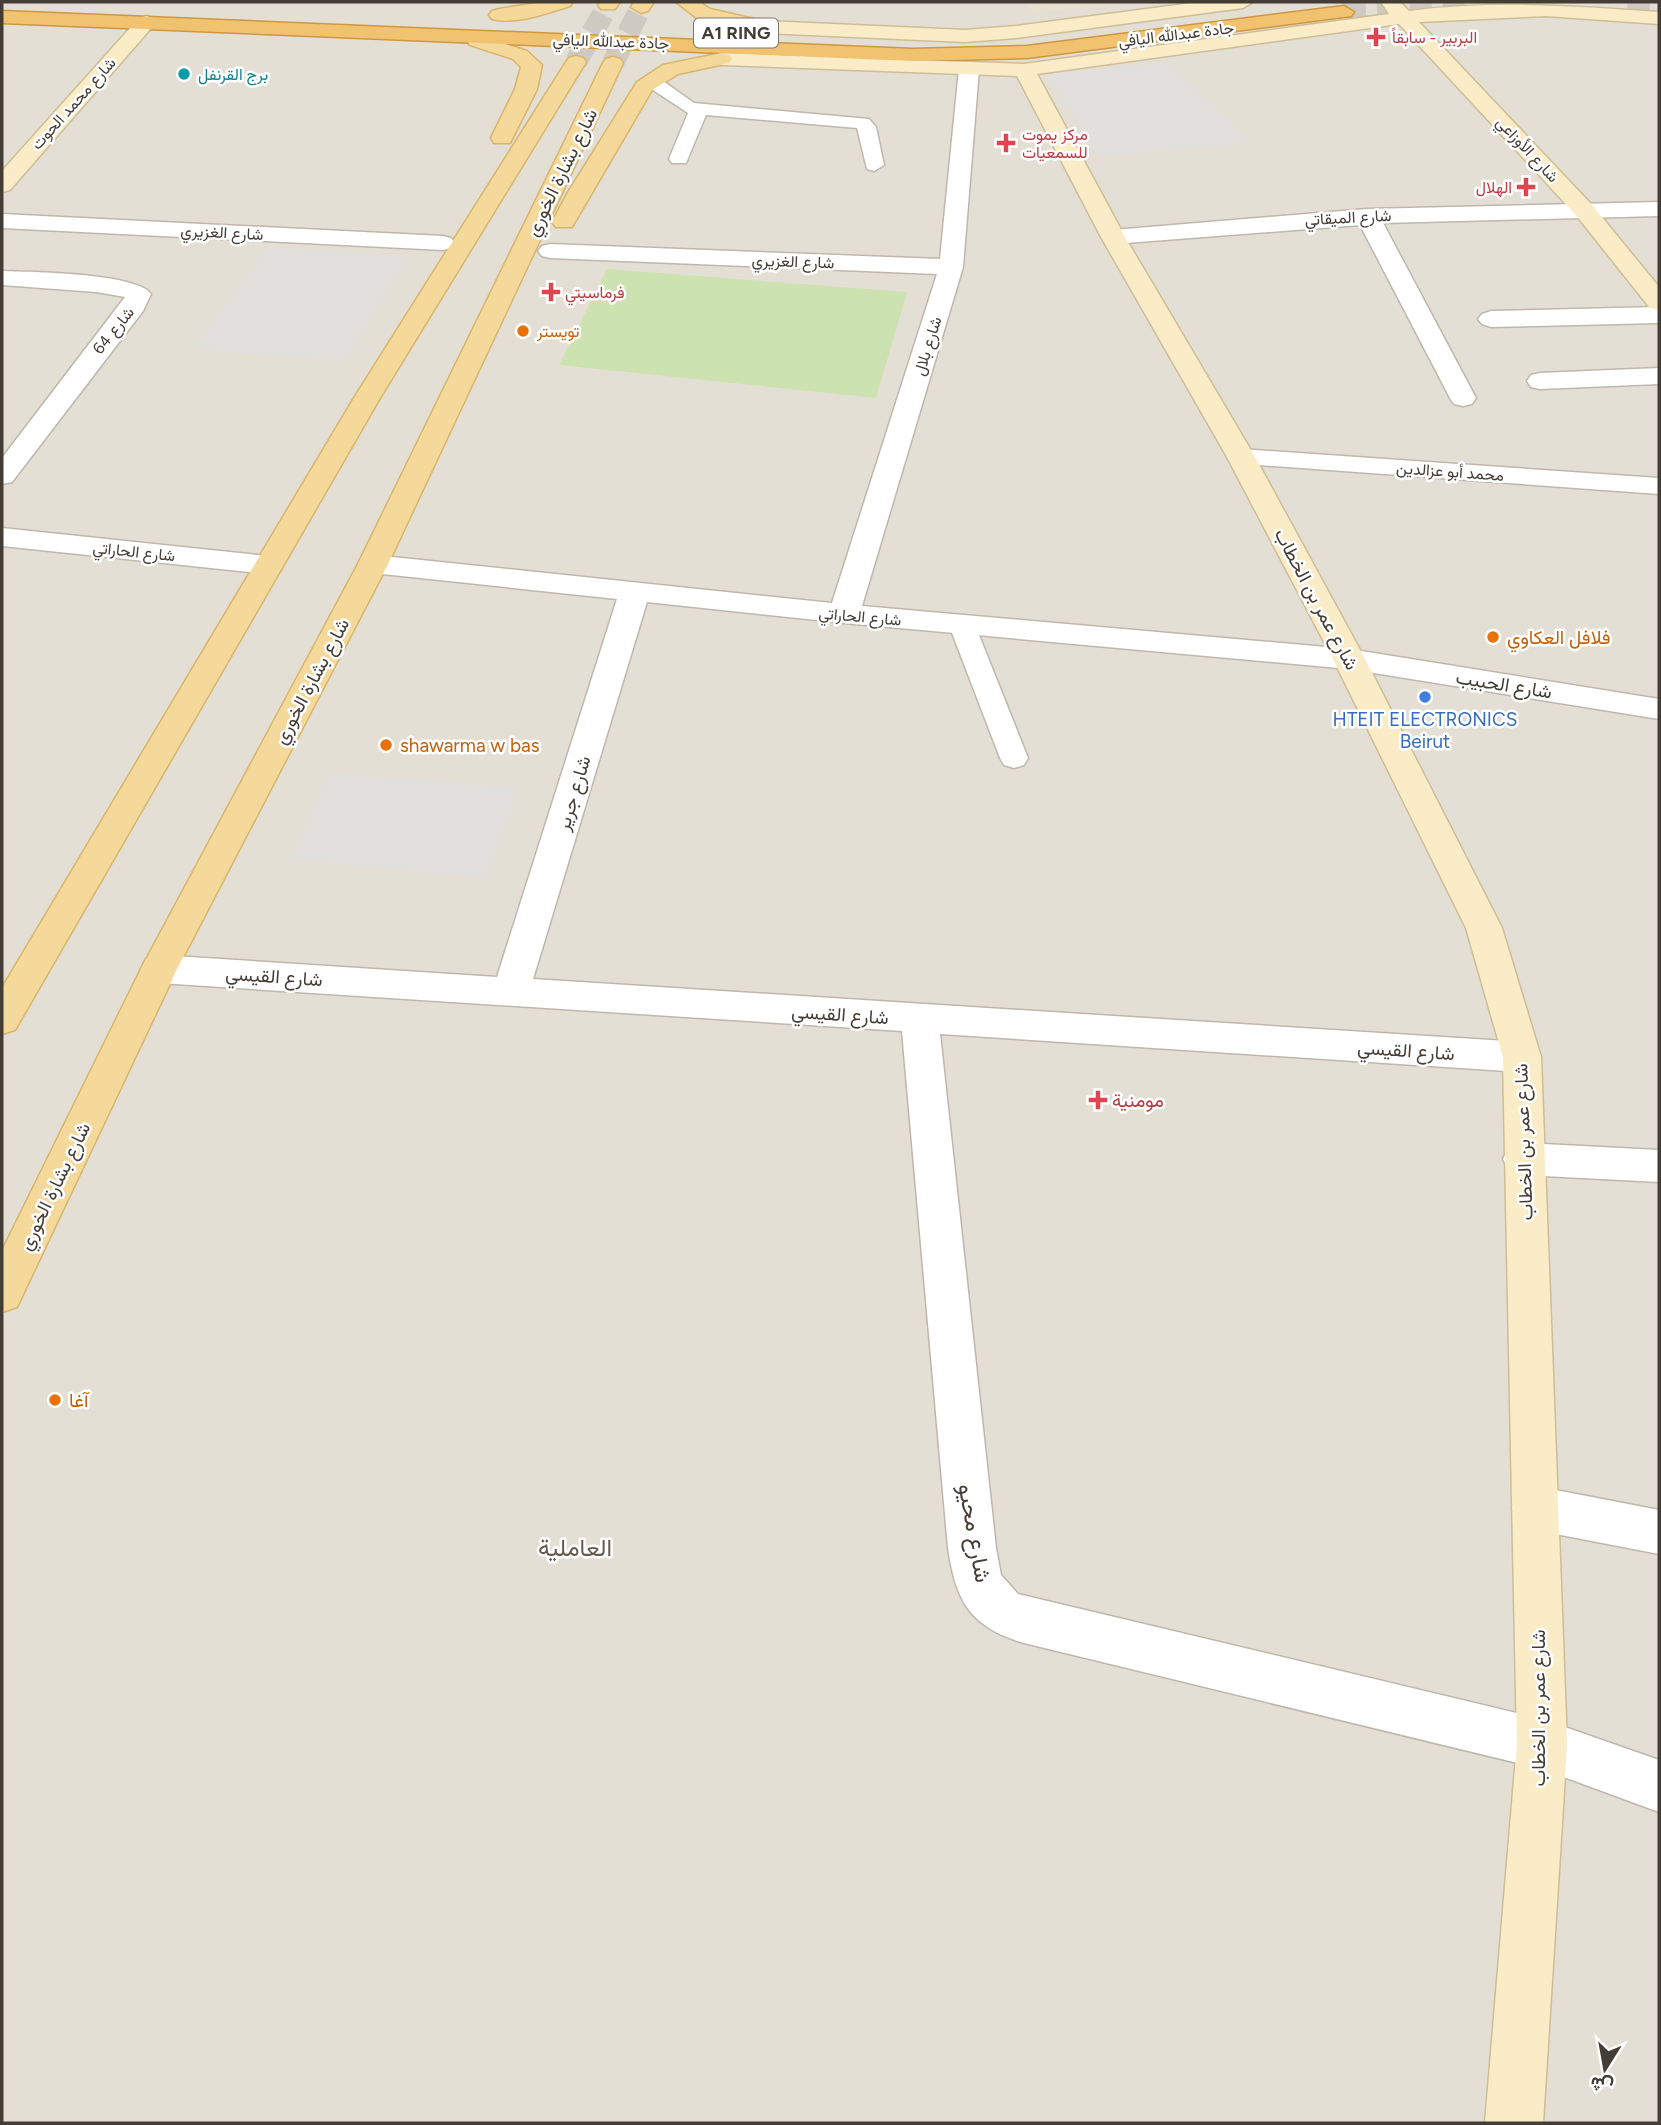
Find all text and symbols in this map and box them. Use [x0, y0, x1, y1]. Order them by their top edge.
road number: A1 RING [694, 18, 778, 48]
street label: جادة عبدالله اليافي [1117, 18, 1236, 55]
marker: البربير - سابقاً [1366, 27, 1386, 47]
place label: البربير - سابقاً [1391, 27, 1477, 48]
street label: جادة عبدالله اليافي [552, 30, 670, 57]
street label: شارع محمد الحوت [27, 53, 121, 155]
place label: برج القرنفل [198, 65, 268, 86]
marker: برج القرنفل [176, 66, 192, 82]
street label: شارع بشارة الخوري [521, 105, 606, 242]
street label: شارع الأوزاعي [1490, 113, 1563, 189]
place label: مركز يموت للسمعيات [1022, 125, 1088, 162]
marker: مركز يموت للسمعيات [996, 133, 1016, 153]
place label: الهلال [1476, 178, 1512, 198]
marker: الهلال [1518, 179, 1534, 195]
street label: شارع الميقاتي [1304, 206, 1392, 233]
street label: شارع الغزيري [180, 221, 264, 248]
street label: شارع الغزيري [751, 251, 835, 276]
place label: فرماسيتي [565, 283, 625, 306]
marker: فرماسيتي [543, 284, 559, 300]
street label: شارع 64 [89, 303, 140, 359]
street label: شارع بلال [910, 314, 947, 379]
place label: تويستر [536, 322, 580, 342]
marker: تويستر [515, 323, 531, 339]
street label: محمد أبو عزالدين [1395, 458, 1504, 486]
street label: شارع عمر بن الخطاب [1269, 525, 1364, 674]
street label: شارع الحاراتي [91, 538, 176, 569]
street label: شارع الحاراتي [817, 603, 902, 634]
street label: شارع بشارة الخوري [269, 614, 358, 750]
place label: فلافل العكاوي [1507, 626, 1611, 653]
marker: فلافل العكاوي [1485, 629, 1501, 645]
street label: شارع الحبيب [1454, 666, 1554, 704]
marker: HTEIT ELECTRONICS Beirut [1417, 689, 1433, 705]
place label: HTEIT ELECTRONICS Beirut [1333, 708, 1517, 753]
place label: shawarma w bas [400, 734, 540, 757]
marker: shawarma w bas [378, 737, 394, 753]
street label: شارع جرير [551, 753, 597, 835]
street label: شارع القيسي [224, 962, 323, 995]
street label: شارع القيسي [790, 1000, 889, 1033]
street label: شارع القيسي [1356, 1036, 1455, 1069]
street label: شارع عمر بن الخطاب [1509, 1063, 1539, 1221]
place label: مومنية [1112, 1089, 1164, 1112]
marker: مومنية [1090, 1092, 1106, 1108]
street label: شارع بشارة الخوري [14, 1119, 99, 1256]
place label: آغا [69, 1389, 90, 1412]
marker: آغا [47, 1392, 63, 1408]
street label: شارع محيو [951, 1481, 997, 1585]
district label: العاملية [538, 1533, 612, 1562]
street label: شارع عمر بن الخطاب [1527, 1629, 1551, 1786]
north arrow [1570, 2034, 1640, 2104]
text: ش [1588, 2072, 1615, 2099]

